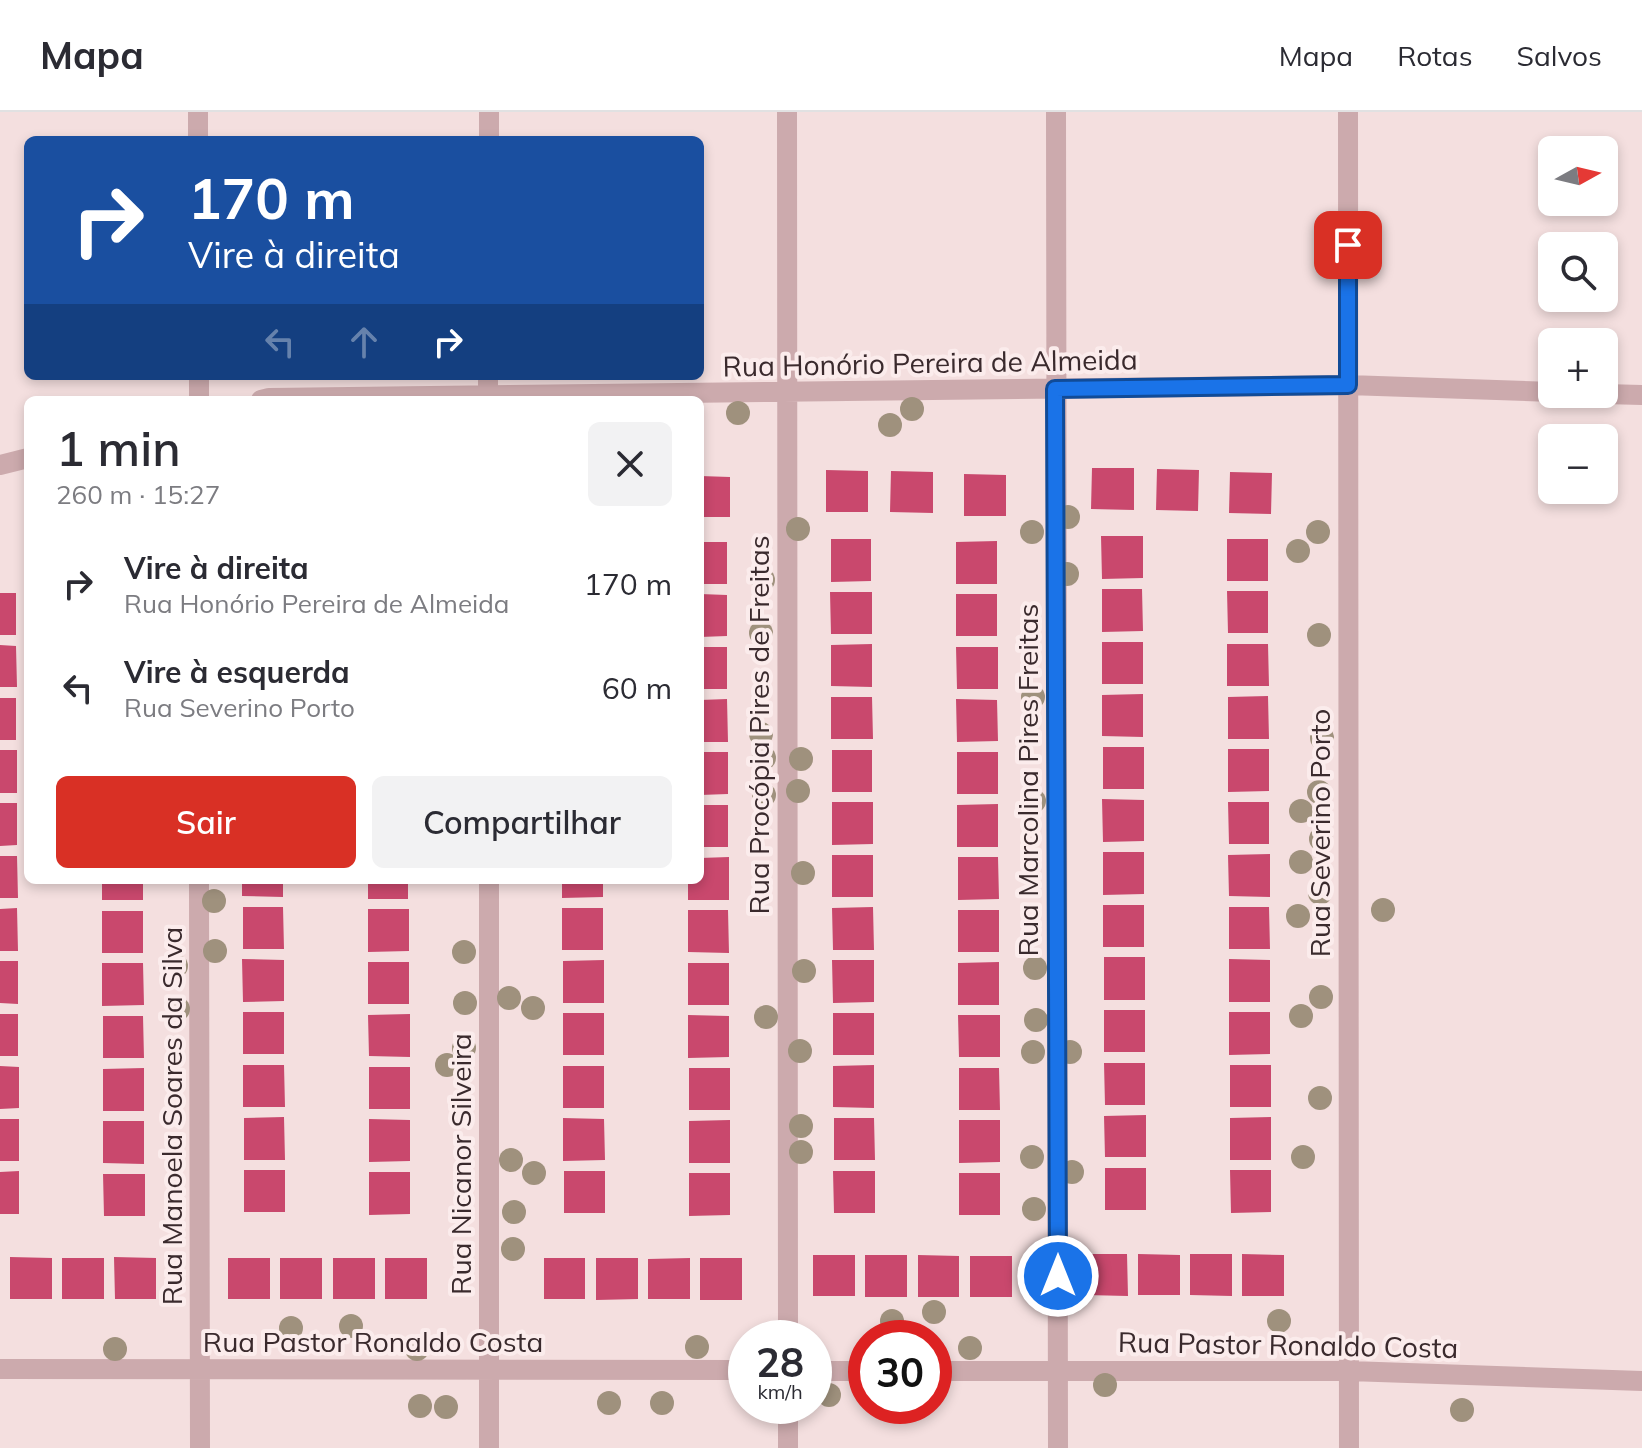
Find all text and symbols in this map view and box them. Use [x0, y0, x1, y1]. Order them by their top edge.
text: Mapa [40, 31, 144, 79]
text: Mapa [1279, 38, 1353, 73]
text: Rotas [1397, 38, 1473, 73]
text: Salvos [1517, 38, 1602, 73]
north arrow [1538, 136, 1618, 216]
map controls [1538, 136, 1618, 504]
text: 170 m [188, 163, 355, 233]
icon: right [56, 168, 160, 272]
pin [1314, 211, 1382, 279]
icon: arrive [1326, 223, 1370, 267]
text: Vire à direita [188, 232, 400, 277]
button: search [1538, 232, 1618, 312]
icon: left [258, 320, 302, 364]
icon: ahead [342, 320, 386, 364]
icon: right [426, 320, 470, 364]
button: + [1538, 328, 1618, 408]
street label: Rua Honório Pereira de Almeida [722, 341, 1138, 384]
text: 1 min [56, 418, 181, 478]
button: close [588, 422, 672, 506]
button: − [1538, 424, 1618, 504]
text: 260 m · 15:27 [56, 478, 220, 511]
street label: Rua Procópia Pires de Freitas [741, 535, 776, 915]
text: Vire à direita [124, 549, 309, 587]
icon: right [56, 562, 100, 606]
text: 170 m [584, 565, 672, 603]
text: Rua Honório Pereira de Almeida [124, 587, 509, 620]
street label: Rua Marcolina Pires Freitas [1010, 604, 1045, 957]
text: Vire à esquerda [124, 653, 350, 691]
icon: left [56, 666, 100, 710]
text: 60 m [602, 669, 672, 707]
text: Rua Severino Porto [124, 691, 355, 724]
street label: Rua Severino Porto [1302, 709, 1337, 957]
button: Sair [56, 776, 356, 868]
button: Compartilhar [372, 776, 672, 868]
street label: Rua Manoela Soares da Silva [154, 927, 189, 1305]
street label: Rua Nicanor Silveira [443, 1033, 478, 1295]
position arrow [1016, 1234, 1100, 1318]
speed limit sign: 30 [848, 1320, 952, 1424]
street label: Rua Pastor Ronaldo Costa [203, 1324, 543, 1359]
street label: Rua Pastor Ronaldo Costa [1118, 1324, 1458, 1365]
text: 28 [756, 1337, 804, 1387]
text: km/h [757, 1379, 803, 1404]

